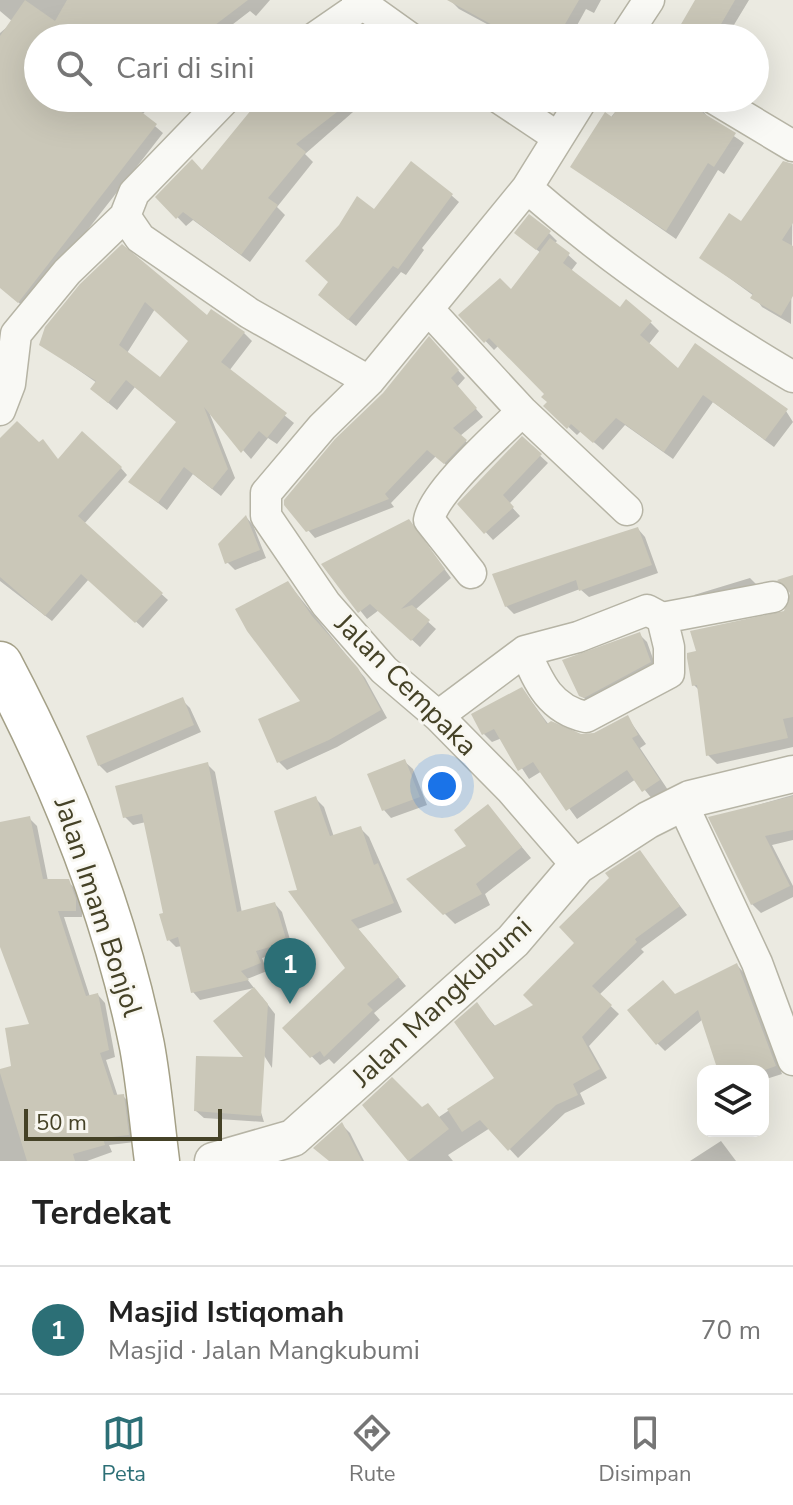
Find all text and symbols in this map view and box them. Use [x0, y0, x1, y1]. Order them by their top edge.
search box [24, 24, 769, 112]
icon: search [52, 46, 96, 90]
text: Cari di sini [116, 48, 255, 89]
street label: Jalan Cempaka [326, 605, 485, 764]
your location [422, 766, 462, 806]
street label: Jalan Imam Bonjol [44, 792, 152, 1022]
street label: Jalan Mangkubumi [343, 909, 540, 1096]
pin: 1 [264, 938, 316, 1004]
map controls [697, 1065, 769, 1137]
button: layers [697, 1065, 769, 1137]
scale bar [24, 1105, 222, 1141]
text: 50 m [36, 1108, 87, 1138]
text: Terdekat [32, 1190, 170, 1236]
text: Masjid Istiqomah [108, 1292, 344, 1333]
text: 1 [50, 1313, 66, 1348]
text: 70 m [701, 1313, 761, 1348]
text: Masjid · Jalan Mangkubumi [108, 1333, 420, 1368]
tab: Peta [102, 1411, 146, 1489]
tab: Rute [349, 1411, 395, 1489]
tab: Disimpan [599, 1411, 691, 1489]

